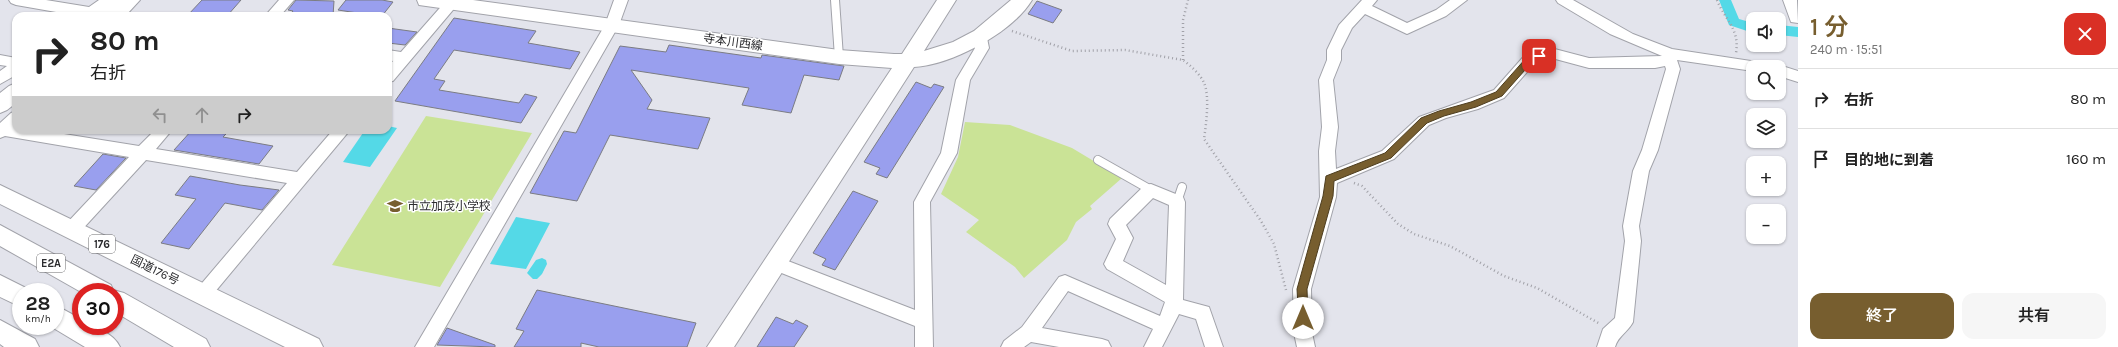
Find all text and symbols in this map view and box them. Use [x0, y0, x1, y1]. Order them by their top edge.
map controls [1746, 12, 1786, 244]
button: sound [1746, 12, 1786, 52]
text: 1 分 [1810, 13, 1848, 41]
button: close [2064, 13, 2106, 55]
text: 80 m [90, 24, 159, 57]
icon: right [24, 28, 76, 80]
street label: 寺本川西線 [702, 31, 764, 53]
pin [1522, 39, 1556, 73]
text: 240 m · 15:51 [1810, 42, 1883, 57]
icon: arrive [1528, 45, 1550, 67]
button: search [1746, 60, 1786, 100]
text: 右折 [90, 62, 126, 84]
icon: right [1810, 88, 1832, 110]
text: 80 m [2070, 90, 2106, 108]
text: 右折 [1844, 91, 1874, 109]
icon: left [149, 104, 171, 126]
icon: ahead [191, 104, 213, 126]
icon: right [233, 104, 255, 126]
button: layers [1746, 108, 1786, 148]
icon: arrive [1810, 148, 1832, 170]
text: 160 m [2066, 150, 2106, 168]
text: 目的地に到着 [1844, 151, 1934, 169]
button: + [1746, 156, 1786, 196]
school or university icon: 市立加茂小学校 [386, 197, 404, 215]
place label: 市立加茂小学校 [407, 199, 491, 213]
button: − [1746, 204, 1786, 244]
road number: 176 [89, 235, 115, 253]
street label: 国道176号 [128, 252, 182, 288]
road number: E2A [37, 254, 65, 272]
speed limit sign: 30 [72, 283, 124, 335]
text: 28 [25, 292, 51, 315]
button: 終了 [1810, 293, 1954, 339]
button: 共有 [1962, 293, 2106, 339]
position arrow [1282, 297, 1324, 339]
text: km/h [25, 313, 51, 325]

